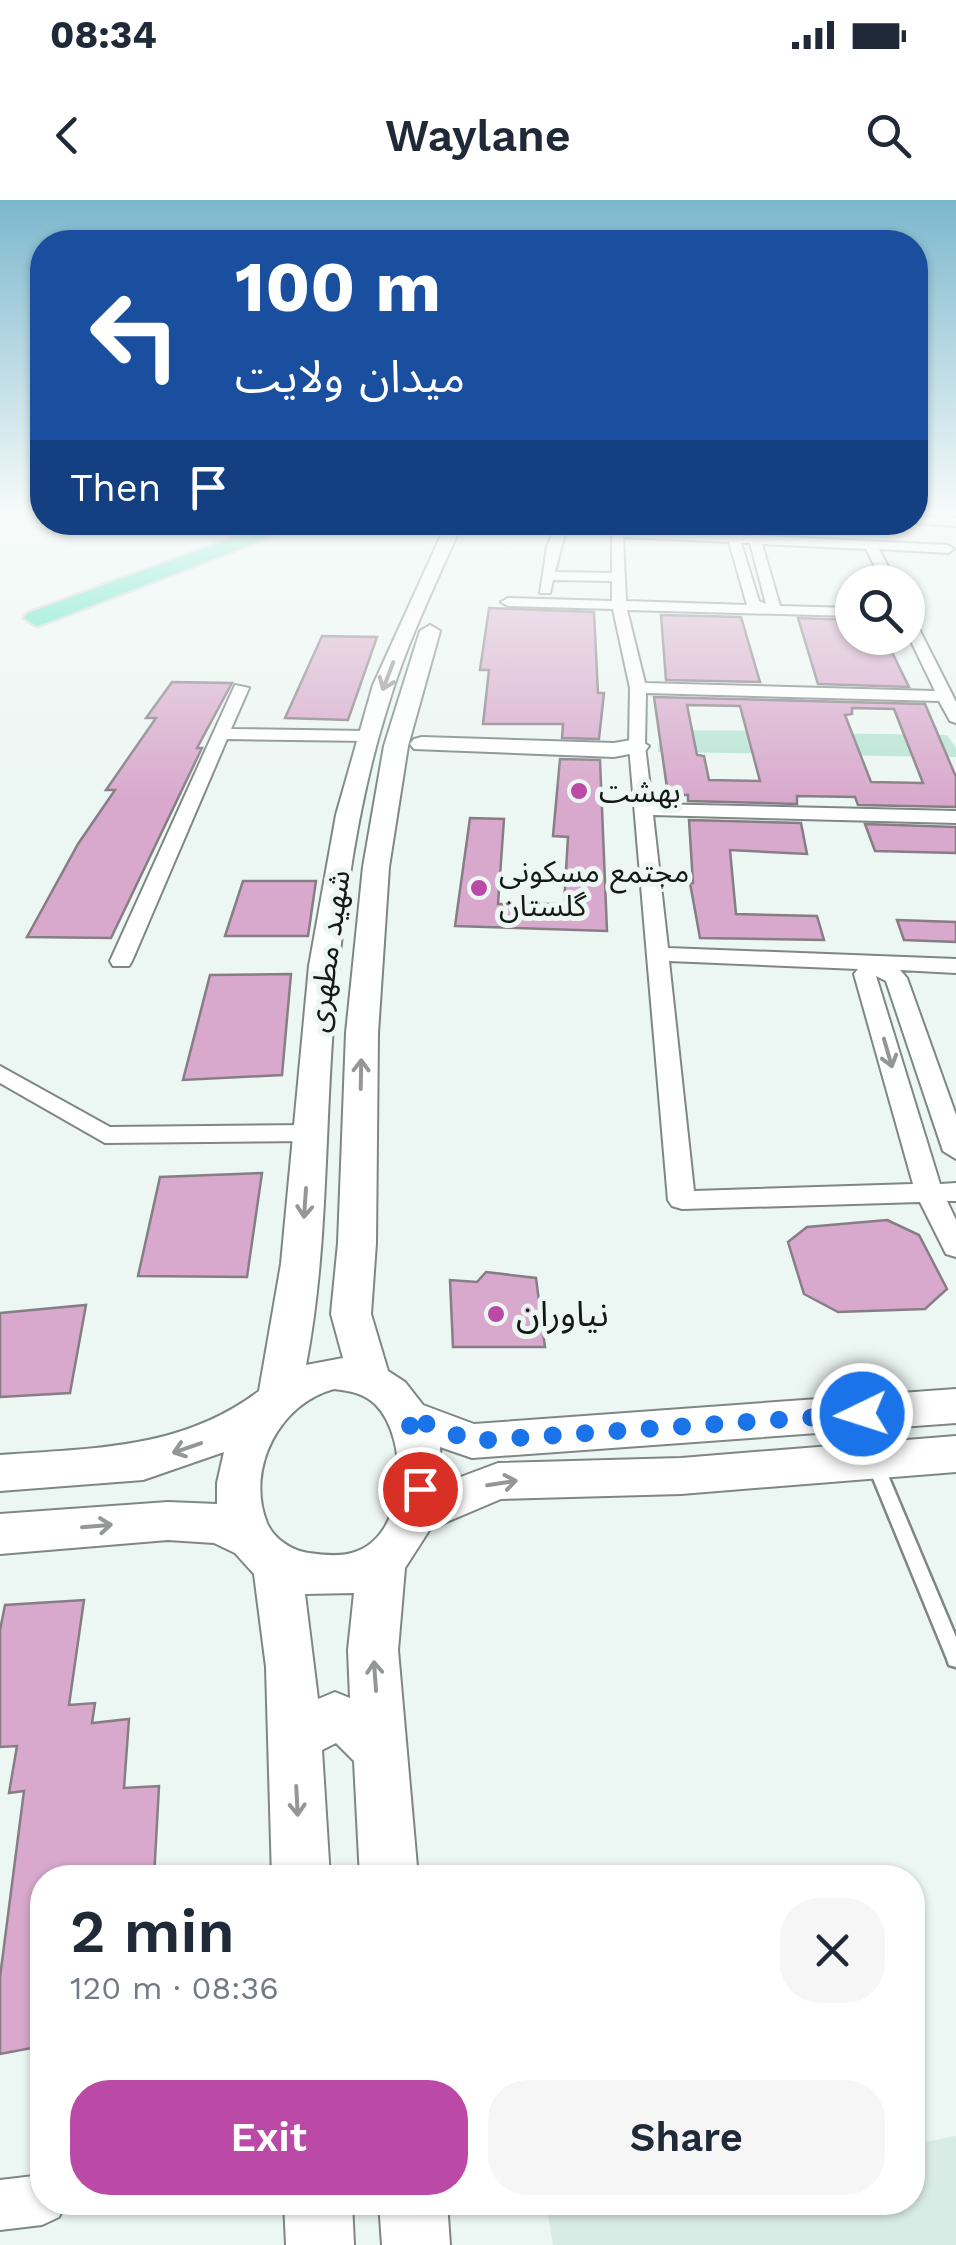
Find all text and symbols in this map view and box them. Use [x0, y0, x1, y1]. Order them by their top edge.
text: 08:34 [50, 13, 157, 57]
icon: back [40, 108, 95, 163]
icon: search [861, 108, 916, 163]
text: Waylane [385, 109, 571, 162]
text: 100 m [235, 246, 441, 328]
icon: left [70, 270, 200, 400]
text: میدان ولایت [235, 350, 465, 403]
icon: arrive [181, 460, 236, 515]
text: Then [70, 466, 161, 510]
map controls [835, 565, 925, 655]
button: search [835, 565, 925, 655]
one-way arrow [378, 660, 396, 691]
place label: بهشت [599, 774, 681, 809]
marker: بهشت [568, 780, 590, 802]
place label: مجتمع مسکونی گلستان [499, 854, 689, 923]
street label: شهید مطهری [299, 868, 357, 1034]
marker: مجتمع مسکونی گلستان [468, 877, 490, 899]
one-way arrow [880, 1037, 898, 1068]
one-way arrow [352, 1058, 370, 1090]
one-way arrow [295, 1186, 314, 1218]
place label: نیاوران [516, 1293, 609, 1335]
marker: نیاوران [485, 1303, 507, 1325]
position arrow [810, 1362, 914, 1466]
one-way arrow [173, 1440, 204, 1458]
pin [378, 1447, 463, 1532]
icon: arrive [393, 1462, 448, 1517]
one-way arrow [485, 1474, 518, 1492]
one-way arrow [81, 1516, 113, 1535]
one-way arrow [365, 1660, 384, 1692]
one-way arrow [288, 1785, 307, 1817]
text: 2 min [70, 1896, 235, 1967]
button: close [780, 1898, 885, 2003]
text: 120 m · 08:36 [70, 1969, 279, 2007]
button: Exit [70, 2080, 468, 2195]
button: Share [488, 2080, 885, 2195]

